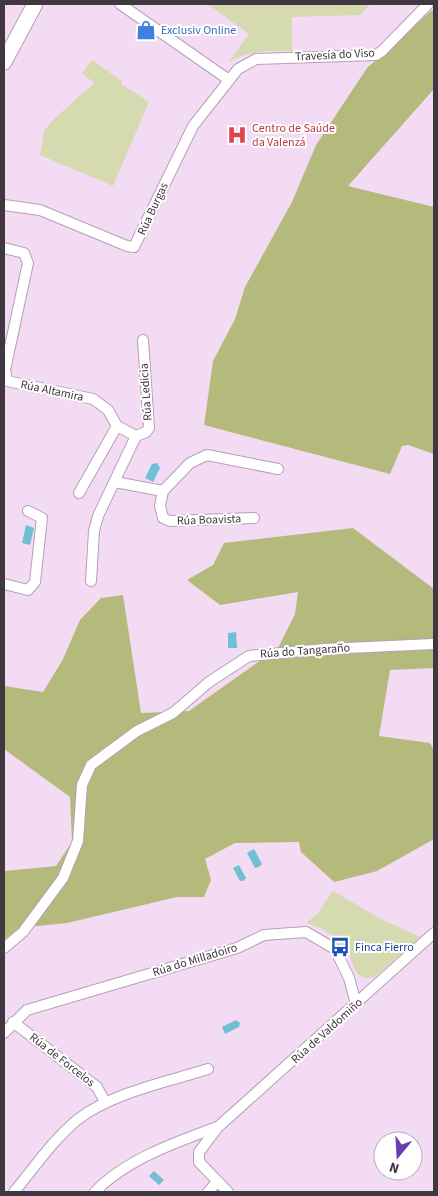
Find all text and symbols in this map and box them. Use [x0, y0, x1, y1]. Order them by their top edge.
shop icon: Exclusiv Online [135, 19, 157, 41]
place label: Exclusiv Online [161, 22, 236, 39]
street label: Travesía do Viso [295, 44, 375, 66]
place label: Centro de Saúde da Valenzá [252, 120, 335, 151]
hospital icon: Centro de Saúde da Valenzá [226, 124, 248, 146]
street label: Rúa Burgas [133, 180, 173, 238]
street label: Rúa Ledicia [136, 363, 156, 421]
street label: Rúa Altamira [19, 376, 85, 406]
street label: Rúa Boavista [176, 510, 242, 530]
street label: Rúa do Tangaraño [259, 639, 351, 663]
bus stop icon: Finca Fierro [329, 936, 351, 958]
street label: Rúa do Milladoiro [150, 939, 240, 981]
place label: Finca Fierro [355, 939, 414, 956]
street label: Rúa de Valdomiño [288, 994, 366, 1068]
street label: Rúa de Forcelos [26, 1029, 98, 1091]
north arrow [373, 1131, 423, 1181]
text: N [387, 1156, 402, 1178]

